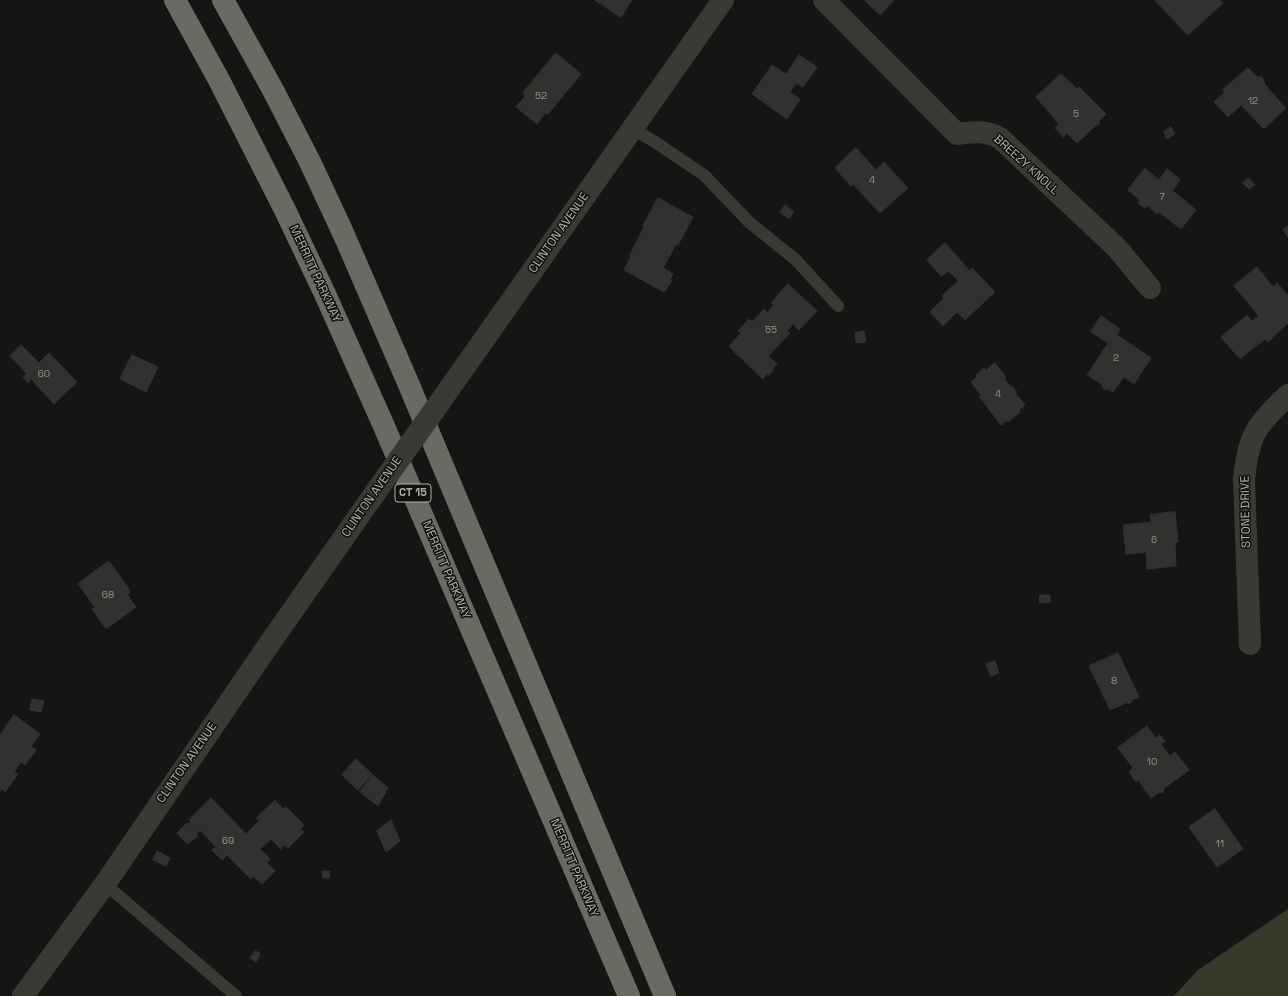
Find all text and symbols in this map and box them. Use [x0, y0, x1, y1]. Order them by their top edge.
house number: 52 [535, 90, 547, 102]
house number: 12 [1248, 95, 1258, 107]
house number: 5 [1073, 108, 1079, 120]
street label: BREEZY KNOLL [990, 132, 1062, 198]
house number: 4 [869, 174, 875, 186]
street label: CLINTON AVENUE [526, 190, 592, 276]
house number: 7 [1159, 191, 1165, 203]
street label: MERRITT PARKWAY [286, 223, 344, 325]
house number: 55 [765, 324, 777, 336]
house number: 2 [1113, 352, 1119, 364]
house number: 60 [38, 368, 50, 380]
house number: 4 [995, 388, 1001, 400]
street label: CLINTON AVENUE [339, 454, 405, 540]
street label: STONE DRIVE [1238, 476, 1254, 548]
road number: CT 15 [395, 484, 431, 502]
street label: MERRITT PARKWAY [419, 519, 473, 621]
house number: 6 [1151, 534, 1157, 546]
house number: 68 [102, 589, 114, 601]
house number: 8 [1111, 675, 1117, 687]
street label: CLINTON AVENUE [154, 720, 220, 806]
house number: 10 [1147, 756, 1157, 768]
street label: MERRITT PARKWAY [547, 817, 601, 919]
house number: 69 [222, 835, 234, 847]
house number: 11 [1216, 838, 1224, 850]

